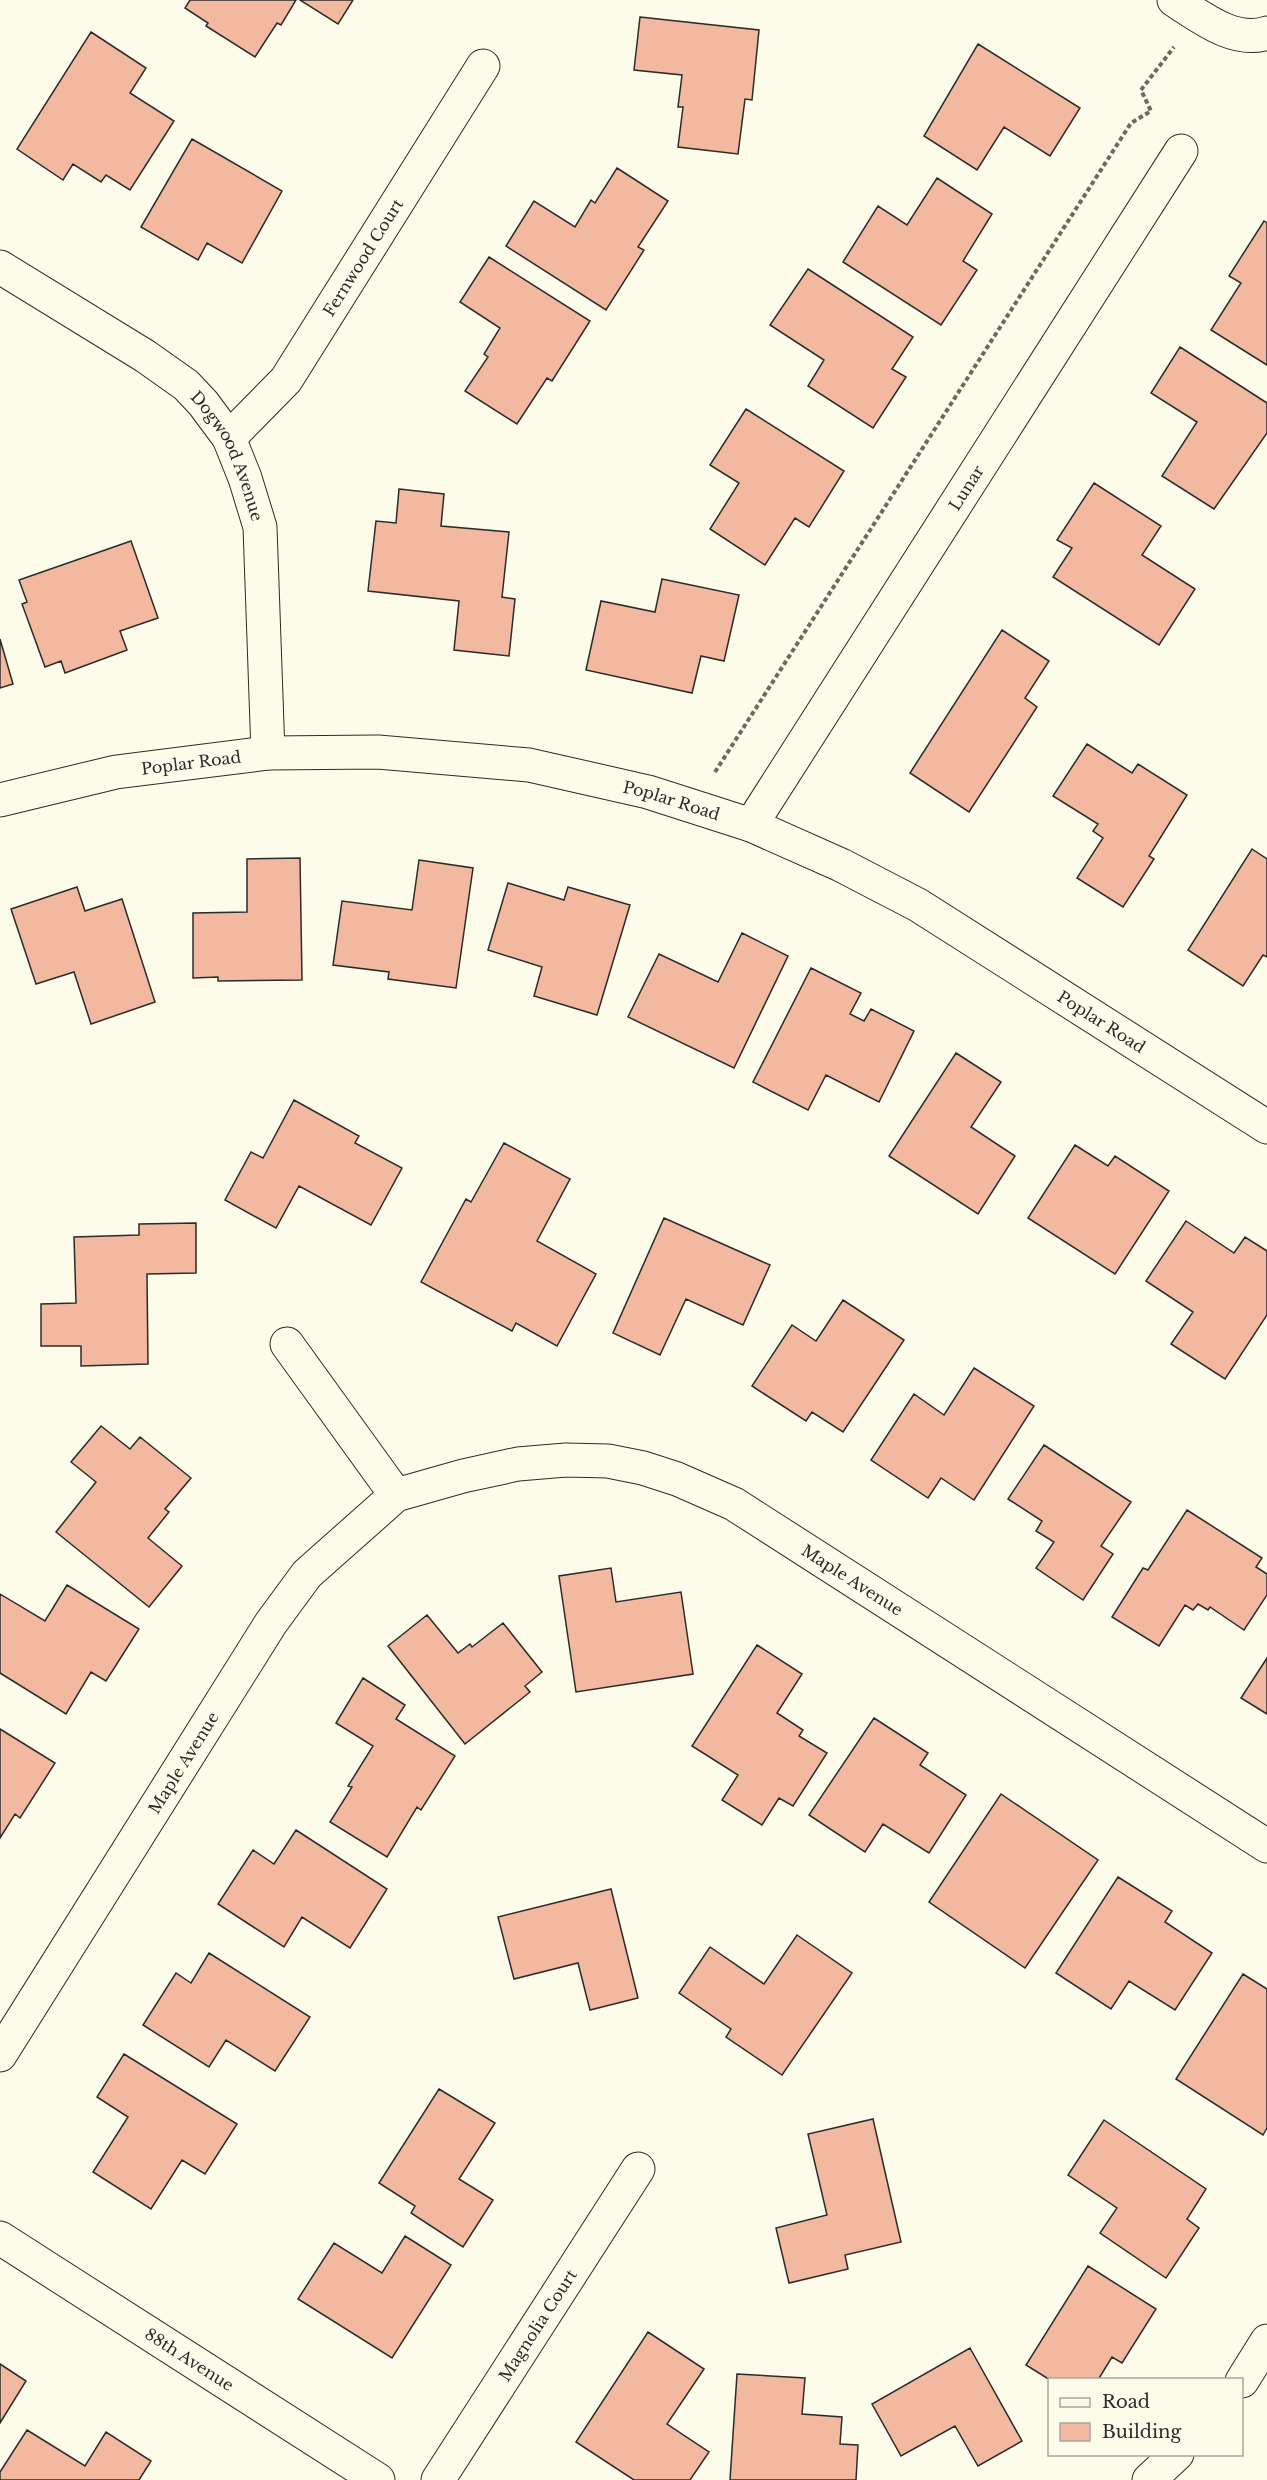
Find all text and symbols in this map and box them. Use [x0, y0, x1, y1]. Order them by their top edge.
street label: Fernwood Court [319, 195, 407, 320]
street label: Dogwood Avenue [187, 386, 268, 523]
street label: Lunar [944, 461, 988, 514]
street label: Poplar Road [140, 746, 242, 779]
street label: Poplar Road [621, 777, 723, 824]
street label: Poplar Road [1054, 986, 1149, 1057]
street label: Maple Avenue [798, 1540, 907, 1620]
street label: Maple Avenue [144, 1708, 223, 1817]
street label: Magnolia Court [494, 2266, 581, 2385]
street label: 88th Avenue [141, 2324, 238, 2395]
legend [1048, 2378, 1243, 2456]
text: Road [1102, 2391, 1150, 2413]
text: Building [1102, 2421, 1181, 2443]

